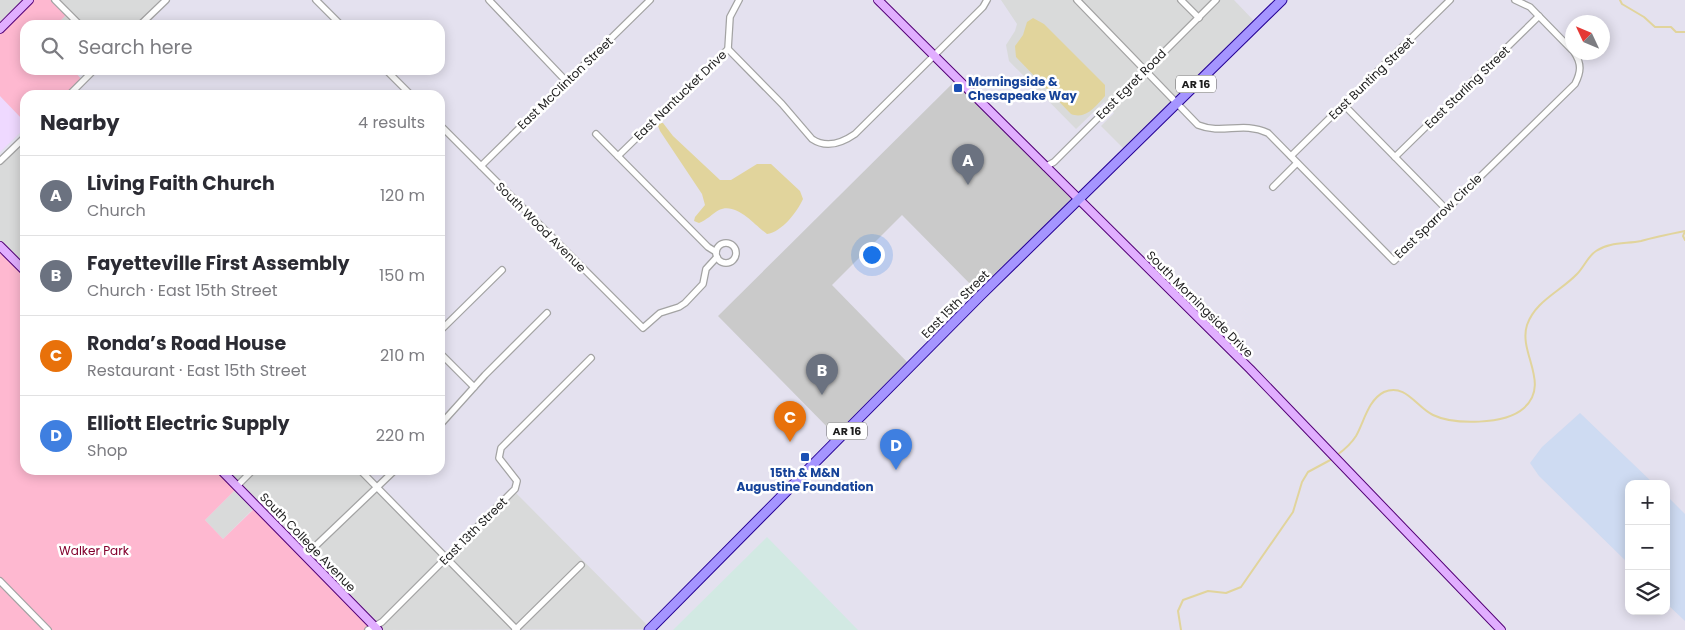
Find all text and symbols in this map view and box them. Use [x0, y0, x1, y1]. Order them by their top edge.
north arrow [1565, 15, 1610, 60]
search box [20, 20, 445, 75]
street label: East McClinton Street [514, 33, 616, 133]
street label: East Bunting Street [1325, 33, 1417, 123]
icon: search [38, 34, 66, 62]
text: Search here [78, 34, 192, 61]
street label: East Starling Street [1421, 42, 1513, 132]
street label: East Egret Road [1092, 45, 1170, 123]
street label: East Nantucket Drive [630, 46, 730, 144]
place label: Morningside & Chesapeake Way [968, 73, 1077, 104]
road number: AR 16 [1176, 76, 1216, 92]
marker: Morningside & Chesapeake Way [952, 82, 964, 94]
text: Nearby [40, 108, 120, 137]
text: 4 results [358, 111, 425, 134]
pin: A [952, 144, 984, 185]
text: Living Faith Church [87, 170, 275, 197]
street label: East Sparrow Circle [1391, 170, 1485, 262]
street label: South Wood Avenue [492, 178, 590, 276]
text: A [50, 184, 62, 207]
text: 120 m [380, 184, 425, 207]
text: Church [87, 199, 146, 222]
your location [859, 242, 885, 268]
street label: South Morningside Drive [1143, 247, 1257, 361]
text: Fayetteville First Assembly [87, 250, 350, 277]
text: B [51, 264, 61, 287]
text: 150 m [379, 264, 425, 287]
street label: East 15th Street [917, 266, 993, 342]
text: Church · East 15th Street [87, 279, 278, 302]
text: Ronda’s Road House [87, 330, 286, 357]
text: C [50, 344, 62, 367]
text: 210 m [380, 344, 425, 367]
pin: B [806, 354, 838, 395]
text: Restaurant · East 15th Street [87, 359, 307, 382]
pin: C [774, 401, 806, 442]
text: Elliott Electric Supply [87, 410, 290, 437]
road number: AR 16 [827, 422, 867, 440]
text: D [50, 424, 62, 447]
text: 220 m [376, 424, 425, 447]
pin: D [880, 429, 912, 470]
text: Shop [87, 439, 128, 462]
marker: 15th & M&N Augustine Foundation [799, 451, 811, 463]
place label: 15th & M&N Augustine Foundation [736, 464, 874, 495]
map controls [1625, 480, 1670, 615]
button: + [1625, 480, 1670, 525]
street label: South College Avenue [256, 489, 360, 595]
street label: East 13th Street [435, 493, 511, 569]
button: − [1625, 525, 1670, 570]
park label: Walker Park [59, 542, 130, 559]
button: layers [1625, 570, 1670, 615]

